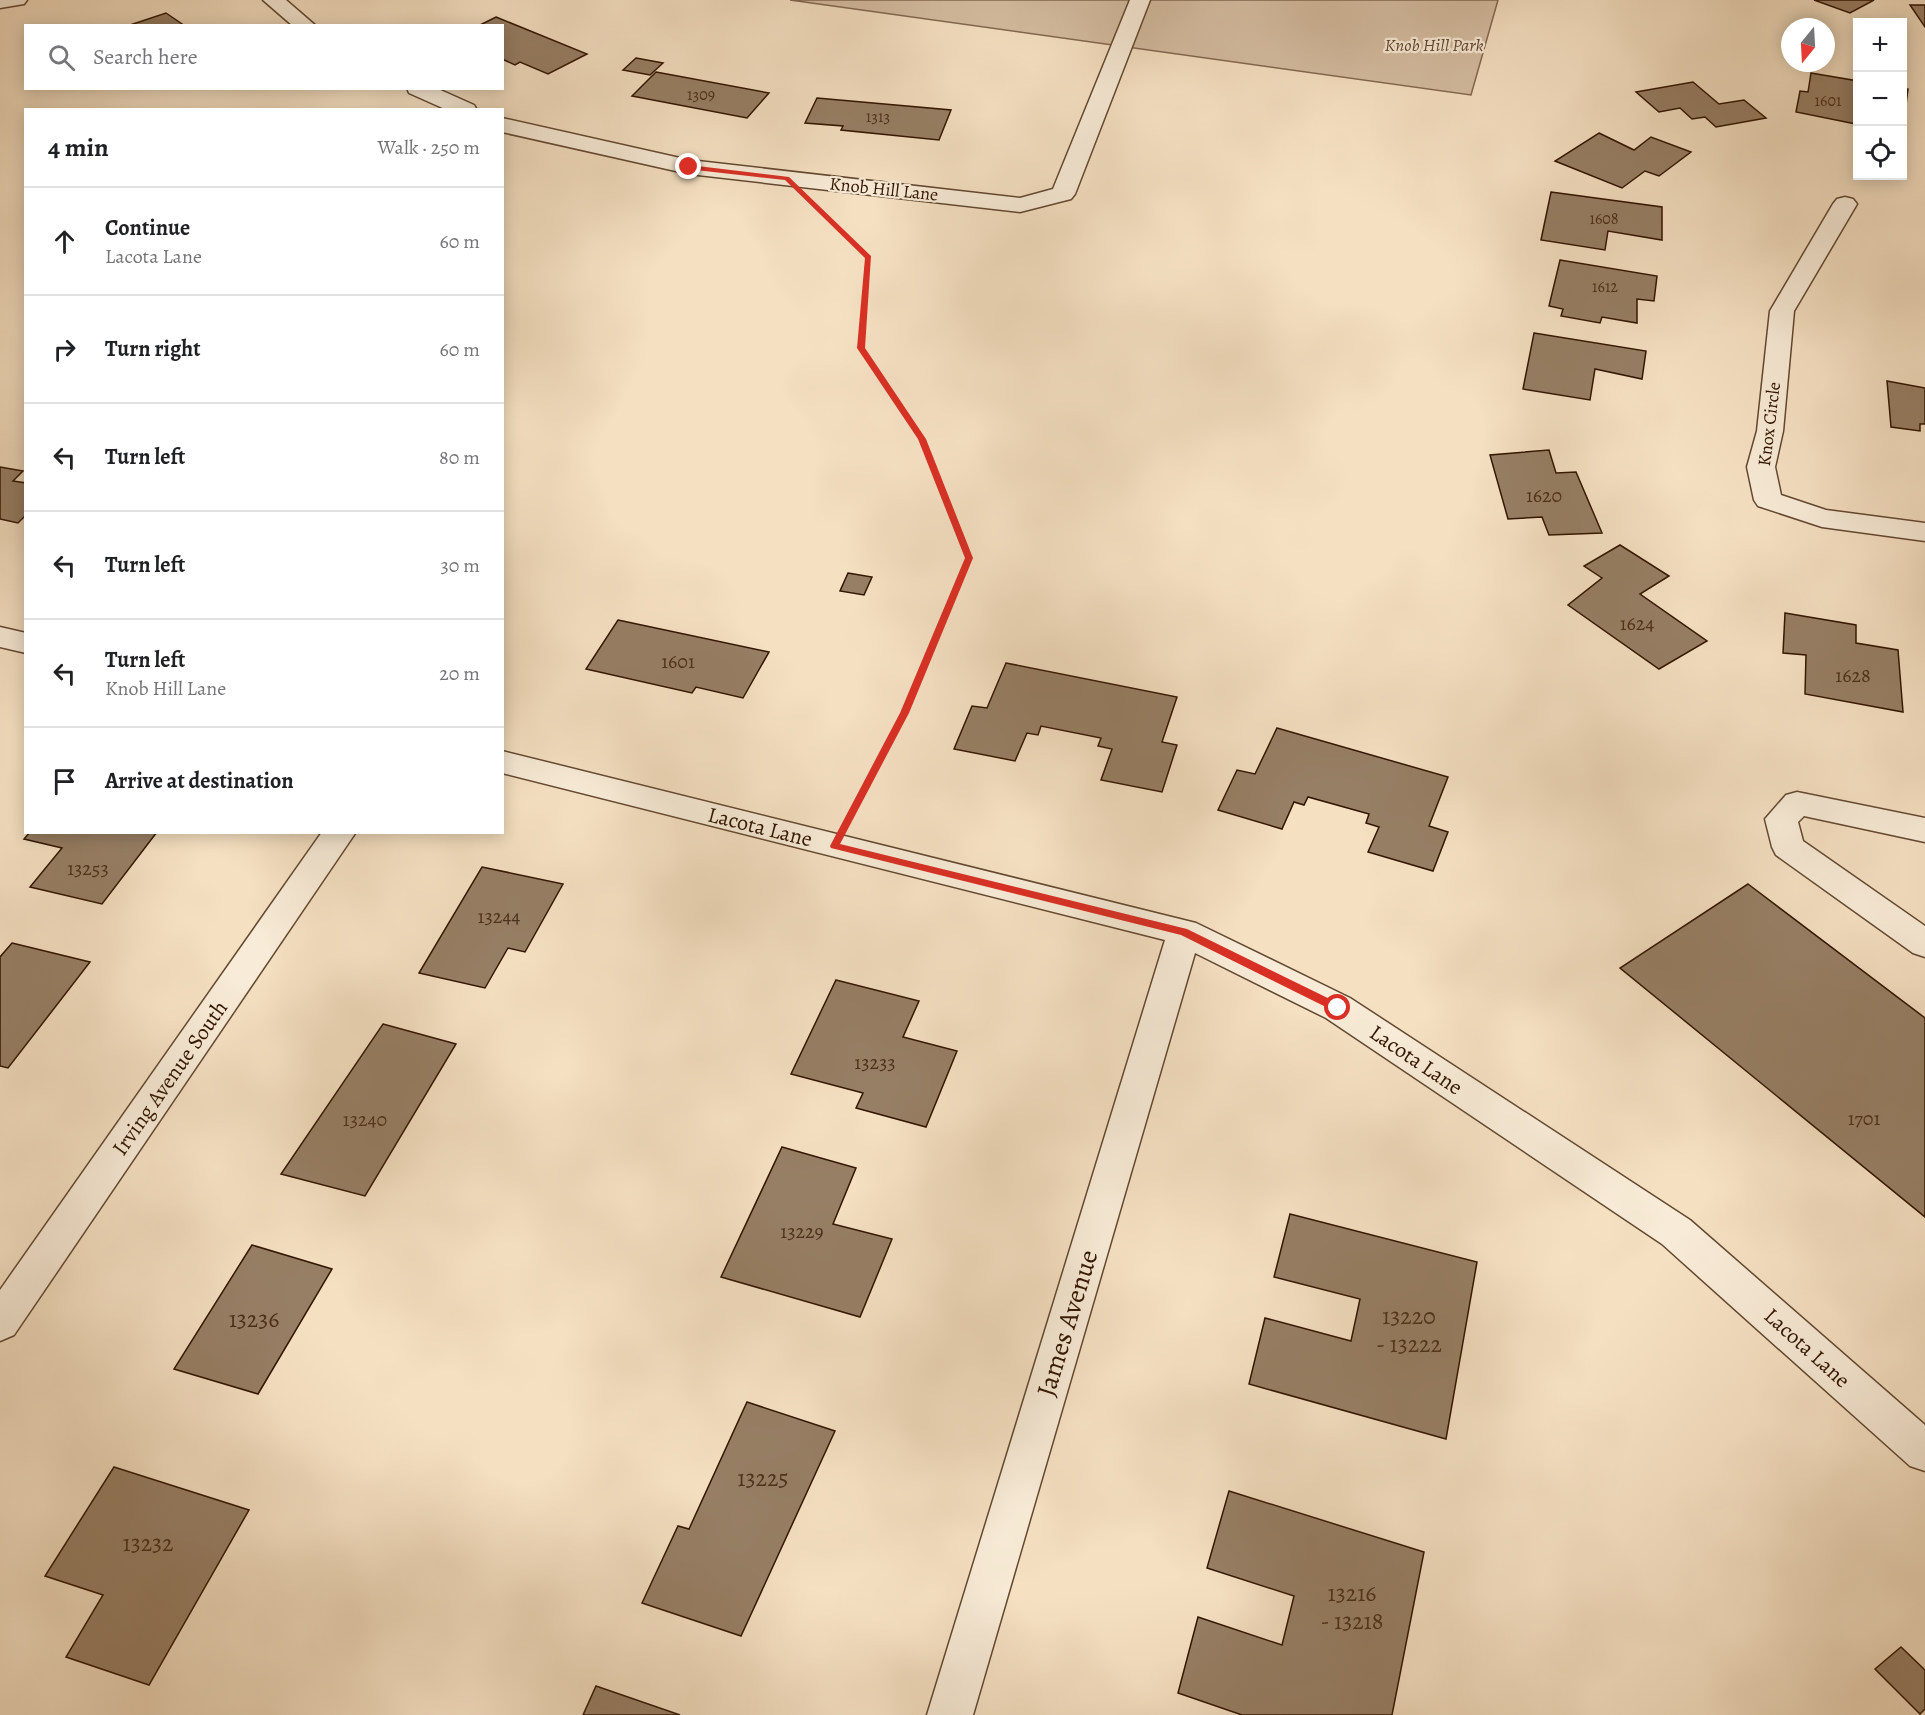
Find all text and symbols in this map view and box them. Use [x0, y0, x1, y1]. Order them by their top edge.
north arrow [1781, 18, 1835, 72]
map controls [1853, 18, 1907, 180]
button: + [1853, 18, 1907, 72]
search box [24, 24, 504, 90]
park label: Knob Hill Park [1384, 33, 1484, 57]
icon: search [45, 41, 78, 74]
text: Search here [93, 42, 198, 72]
button: − [1853, 72, 1907, 126]
house number: 1309 [687, 84, 715, 106]
house number: 1601 [1815, 90, 1842, 112]
house number: 1313 [866, 106, 890, 128]
button: locate [1853, 126, 1907, 180]
text: 4 min [48, 130, 109, 165]
text: Walk · 250 m [378, 134, 480, 161]
route end [675, 153, 701, 179]
street label: Knob Hill Lane [828, 171, 940, 207]
house number: 1608 [1589, 208, 1619, 230]
text: Continue [105, 213, 190, 243]
icon: ahead [48, 225, 81, 258]
text: 60 m [440, 228, 480, 255]
text: Lacota Lane [105, 243, 202, 270]
house number: 1612 [1592, 276, 1618, 298]
icon: right [48, 333, 81, 366]
text: Turn right [105, 334, 201, 364]
text: 60 m [440, 336, 480, 363]
street label: Knox Circle [1752, 381, 1786, 467]
icon: left [48, 441, 81, 474]
text: Turn left [105, 442, 185, 472]
text: 80 m [439, 444, 480, 471]
house number: 1620 [1526, 482, 1562, 509]
icon: left [48, 549, 81, 582]
text: Turn left [105, 550, 185, 580]
text: 30 m [440, 552, 480, 579]
house number: 1624 [1620, 610, 1654, 637]
text: Turn left [105, 645, 185, 675]
house number: 1601 [661, 648, 695, 675]
icon: left [48, 657, 81, 690]
text: 20 m [439, 660, 480, 687]
house number: 1628 [1835, 662, 1871, 689]
text: Knob Hill Lane [105, 675, 226, 702]
icon: arrive [48, 765, 81, 798]
text: Arrive at destination [105, 766, 294, 796]
street label: Lacota Lane [705, 800, 815, 854]
house number: 13253 [67, 855, 109, 882]
house number: 13244 [478, 903, 520, 930]
street label: Irving Avenue South [105, 994, 235, 1162]
route start [1324, 994, 1350, 1020]
street label: Lacota Lane [1363, 1018, 1469, 1102]
house number: 13233 [854, 1049, 896, 1076]
house number: 1701 [1848, 1105, 1881, 1132]
house number: 13240 [343, 1106, 387, 1133]
house number: 13229 [780, 1218, 824, 1245]
street label: James Avenue [1028, 1245, 1106, 1401]
house number: 13220 - 13222 [1376, 1300, 1442, 1360]
street label: Lacota Lane [1757, 1301, 1857, 1395]
house number: 13236 [229, 1303, 279, 1335]
house number: 13225 [737, 1462, 789, 1494]
house number: 13232 [123, 1527, 173, 1559]
house number: 13216 - 13218 [1321, 1577, 1383, 1637]

